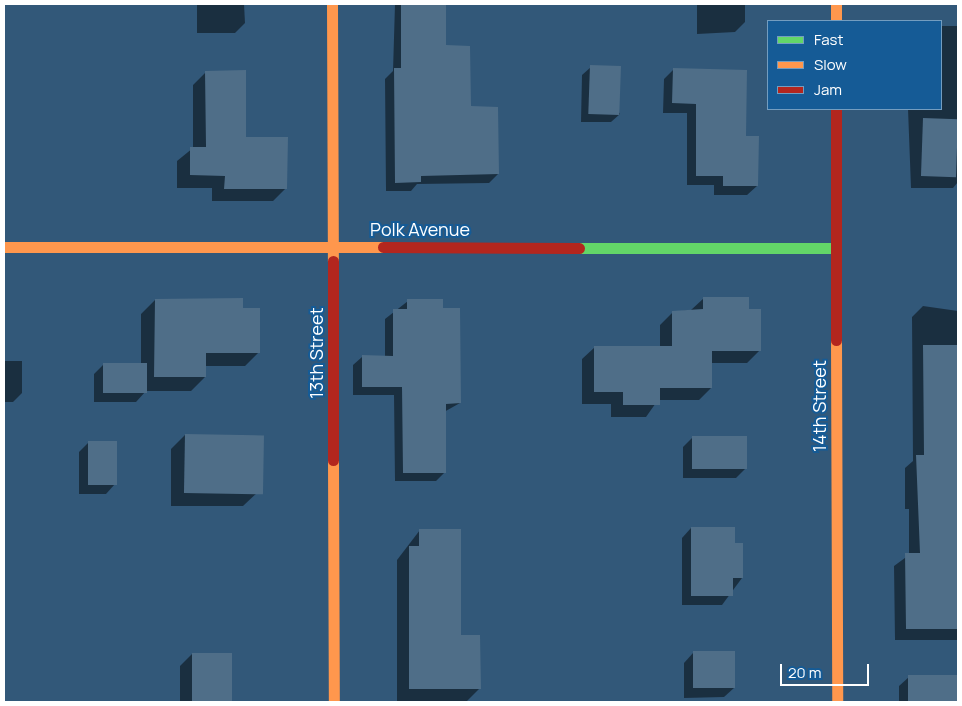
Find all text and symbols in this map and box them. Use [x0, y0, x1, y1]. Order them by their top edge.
legend [767, 20, 942, 110]
text: Fast [814, 29, 843, 50]
text: Slow [814, 54, 847, 75]
text: Jam [814, 79, 842, 100]
street label: Polk Avenue [370, 218, 470, 240]
street label: 13th Street [305, 307, 327, 399]
street label: 14th Street [808, 360, 830, 452]
scale bar [782, 654, 871, 686]
text: 20 m [788, 662, 821, 683]

